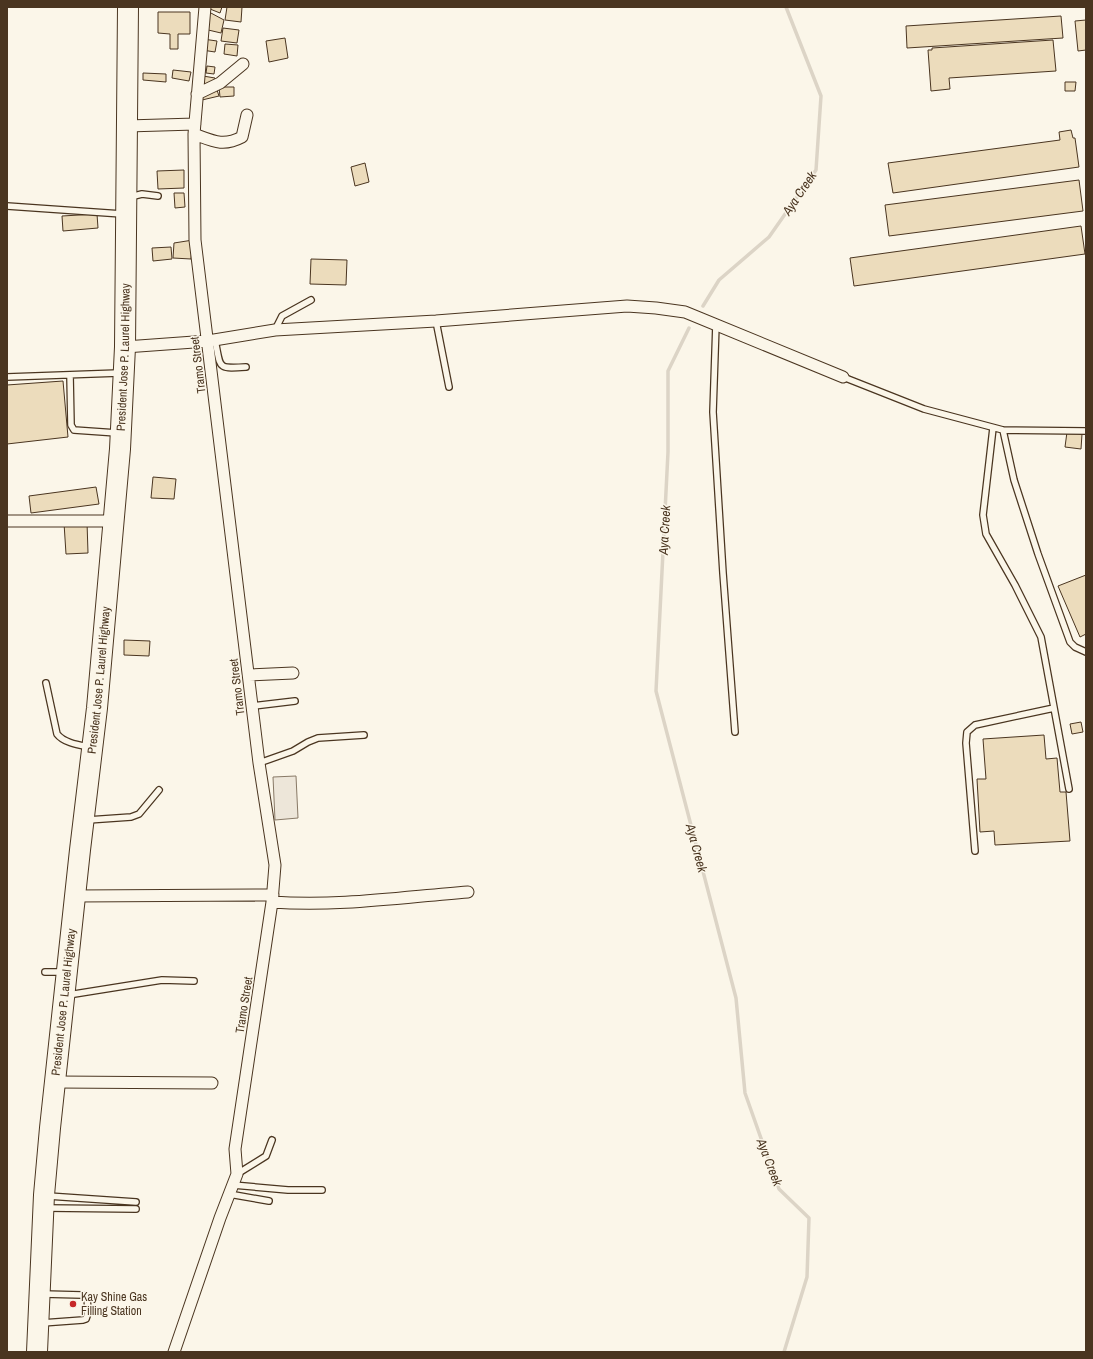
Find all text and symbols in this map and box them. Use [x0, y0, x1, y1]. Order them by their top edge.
water label: Aya Creek [778, 167, 821, 219]
street label: President Jose P. Laurel Highway [113, 283, 134, 431]
street label: Tramo Street [187, 335, 209, 394]
water label: Aya Creek [655, 504, 674, 556]
street label: President Jose P. Laurel Highway [84, 606, 114, 755]
street label: Tramo Street [226, 657, 248, 716]
water label: Aya Creek [682, 821, 711, 875]
street label: President Jose P. Laurel Highway [48, 928, 79, 1077]
street label: Tramo Street [232, 975, 256, 1034]
water label: Aya Creek [752, 1135, 787, 1189]
place label: Kay Shine Gas Filling Station [81, 1289, 147, 1319]
marker: Kay Shine Gas Filling Station [68, 1299, 78, 1309]

